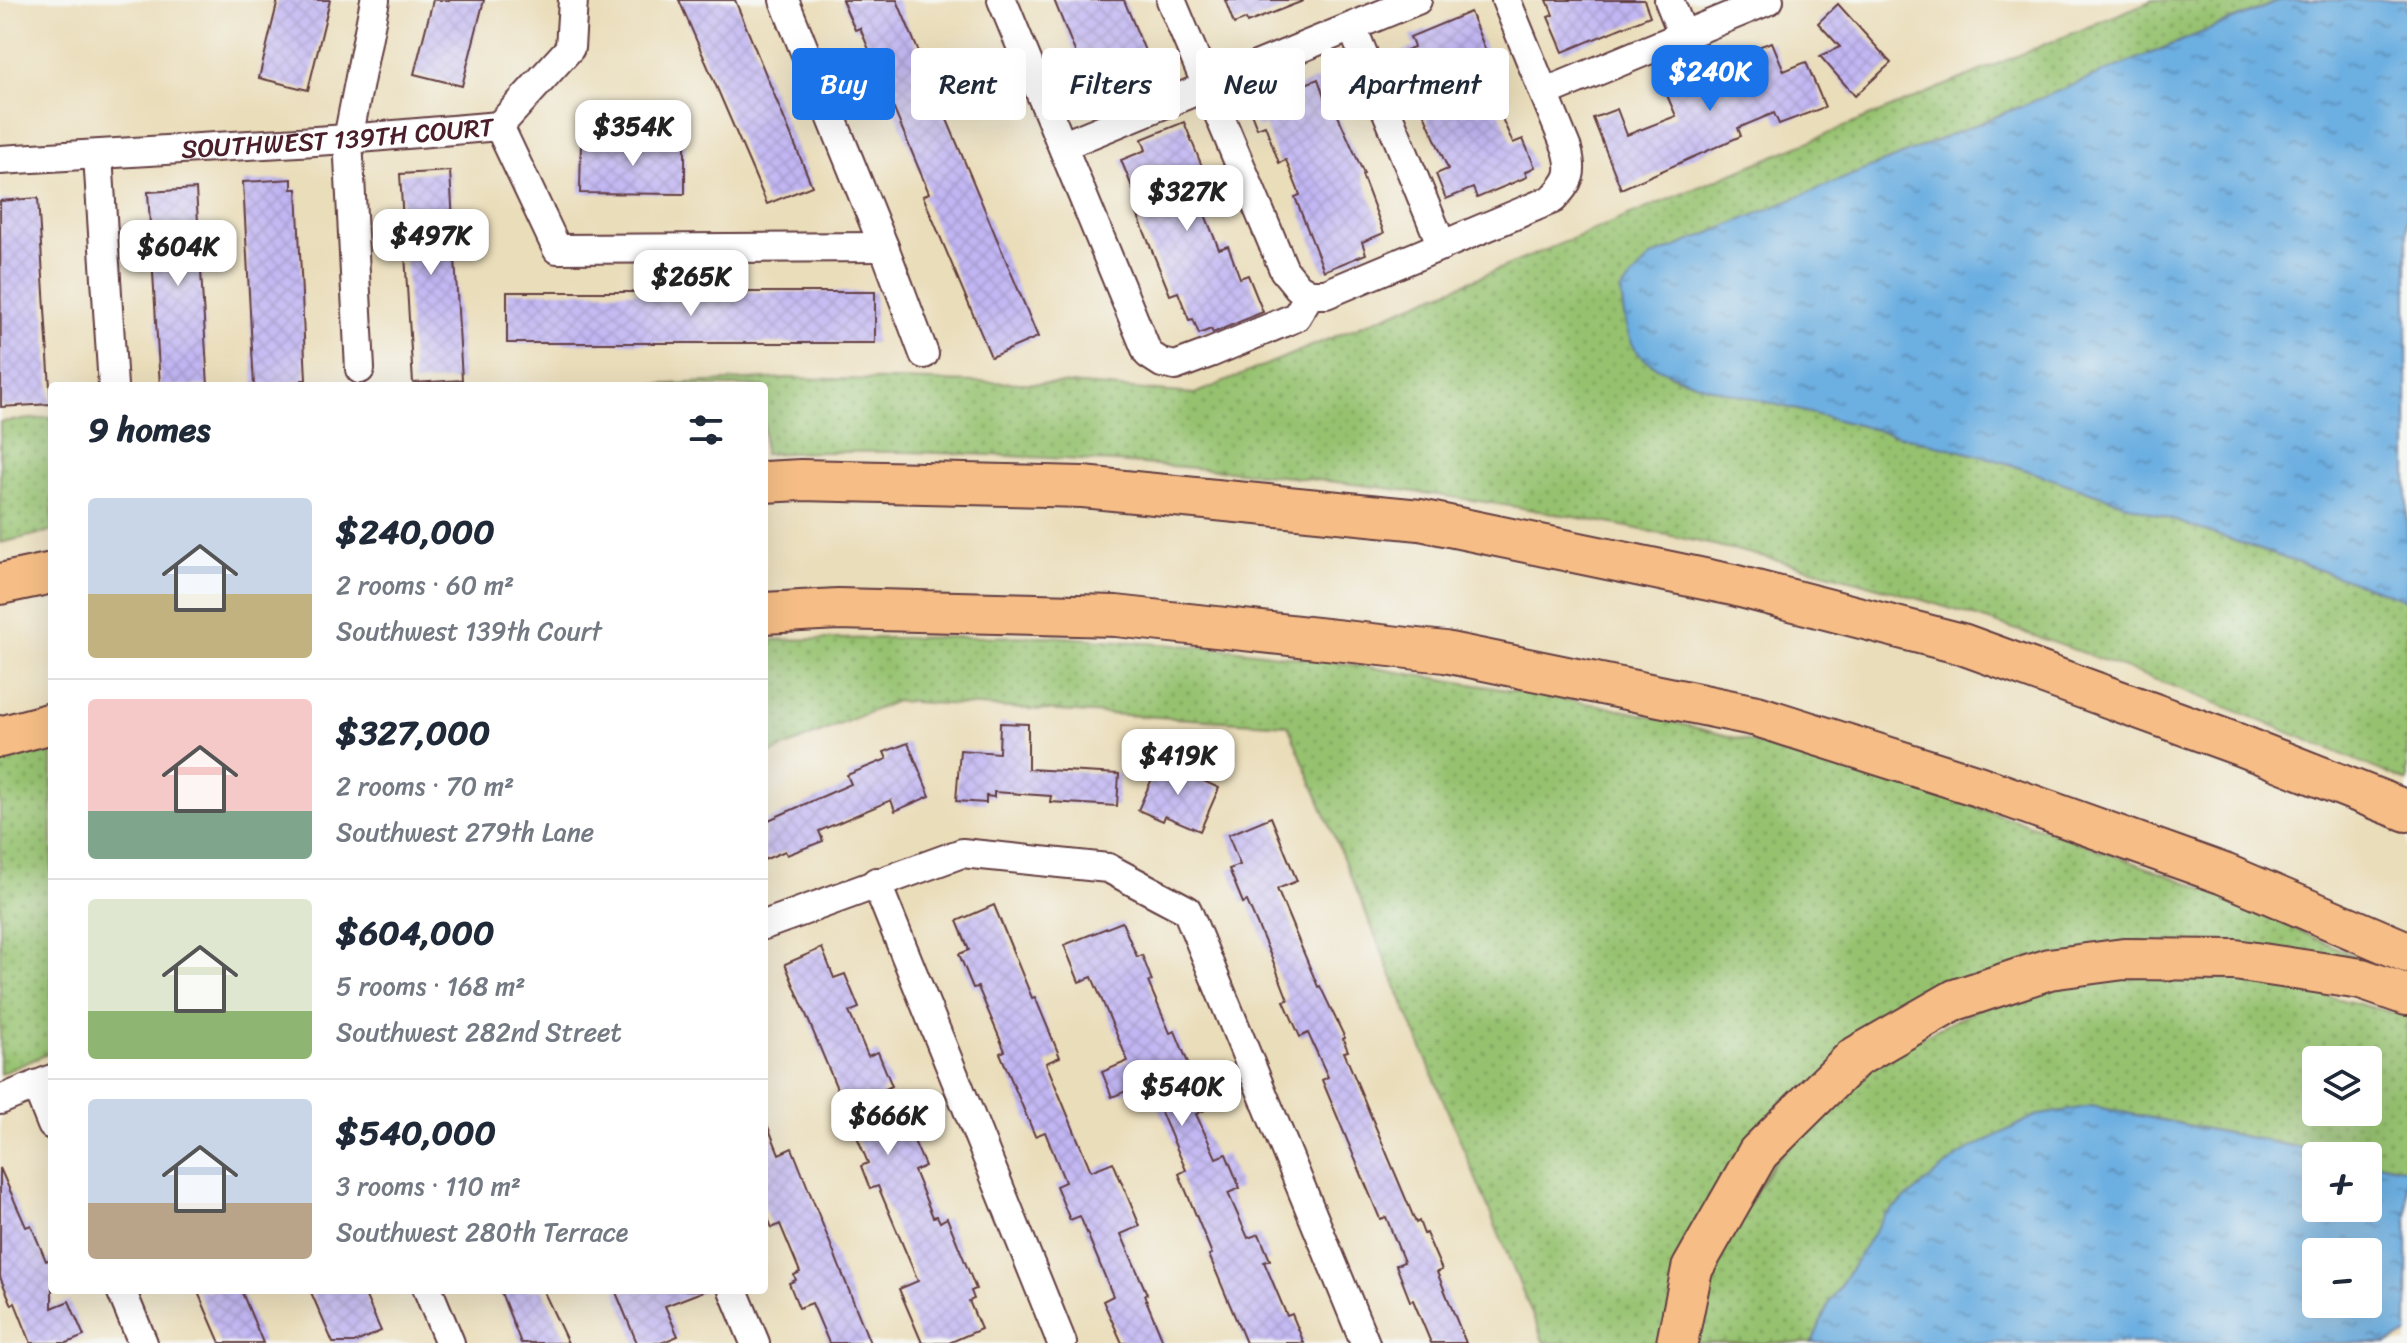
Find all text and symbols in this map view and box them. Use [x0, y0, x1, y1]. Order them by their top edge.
pin: $240K [1654, 45, 1766, 113]
chip: Buy [792, 48, 895, 120]
chip: Rent [911, 48, 1026, 120]
chip: Filters [1042, 48, 1180, 120]
chip: New [1196, 48, 1305, 120]
chip: Apartment [1321, 48, 1509, 120]
text: $240K [1670, 48, 1751, 94]
pin: $354K [577, 100, 689, 168]
street label: SOUTHWEST 139TH COURT [180, 103, 497, 172]
text: $354K [593, 103, 673, 149]
pin: $327K [1131, 165, 1243, 233]
text: $327K [1148, 168, 1226, 214]
pin: $497K [375, 209, 487, 277]
text: $497K [391, 212, 471, 258]
pin: $604K [122, 220, 234, 288]
text: $604K [138, 223, 218, 269]
pin: $265K [635, 250, 747, 318]
text: $265K [652, 253, 730, 299]
text: 9 homes [88, 400, 210, 460]
icon: filters [684, 408, 728, 452]
text: $240,000 [336, 502, 495, 562]
icon: home [152, 530, 248, 626]
text: 2 rooms · 60 m² [336, 562, 514, 608]
text: Southwest 139th Court [336, 608, 602, 654]
text: $327,000 [336, 703, 490, 763]
pin: $419K [1122, 729, 1234, 797]
icon: home [152, 731, 248, 827]
text: $419K [1140, 732, 1216, 778]
text: 2 rooms · 70 m² [336, 763, 514, 809]
text: Southwest 279th Lane [336, 809, 594, 855]
text: $604,000 [336, 903, 495, 963]
icon: home [152, 931, 248, 1027]
text: 5 rooms · 168 m² [336, 963, 525, 1009]
text: Southwest 282nd Street [336, 1009, 622, 1055]
map controls [2302, 1046, 2382, 1318]
button: layers [2302, 1046, 2382, 1126]
pin: $540K [1126, 1060, 1238, 1128]
text: $540K [1141, 1063, 1223, 1109]
pin: $666K [832, 1089, 944, 1157]
text: $666K [849, 1092, 927, 1138]
text: $540,000 [336, 1103, 496, 1163]
icon: home [152, 1131, 248, 1227]
button: + [2302, 1142, 2382, 1222]
text: 3 rooms · 110 m² [336, 1163, 521, 1209]
text: Southwest 280th Terrace [336, 1209, 628, 1255]
button: − [2302, 1238, 2382, 1318]

